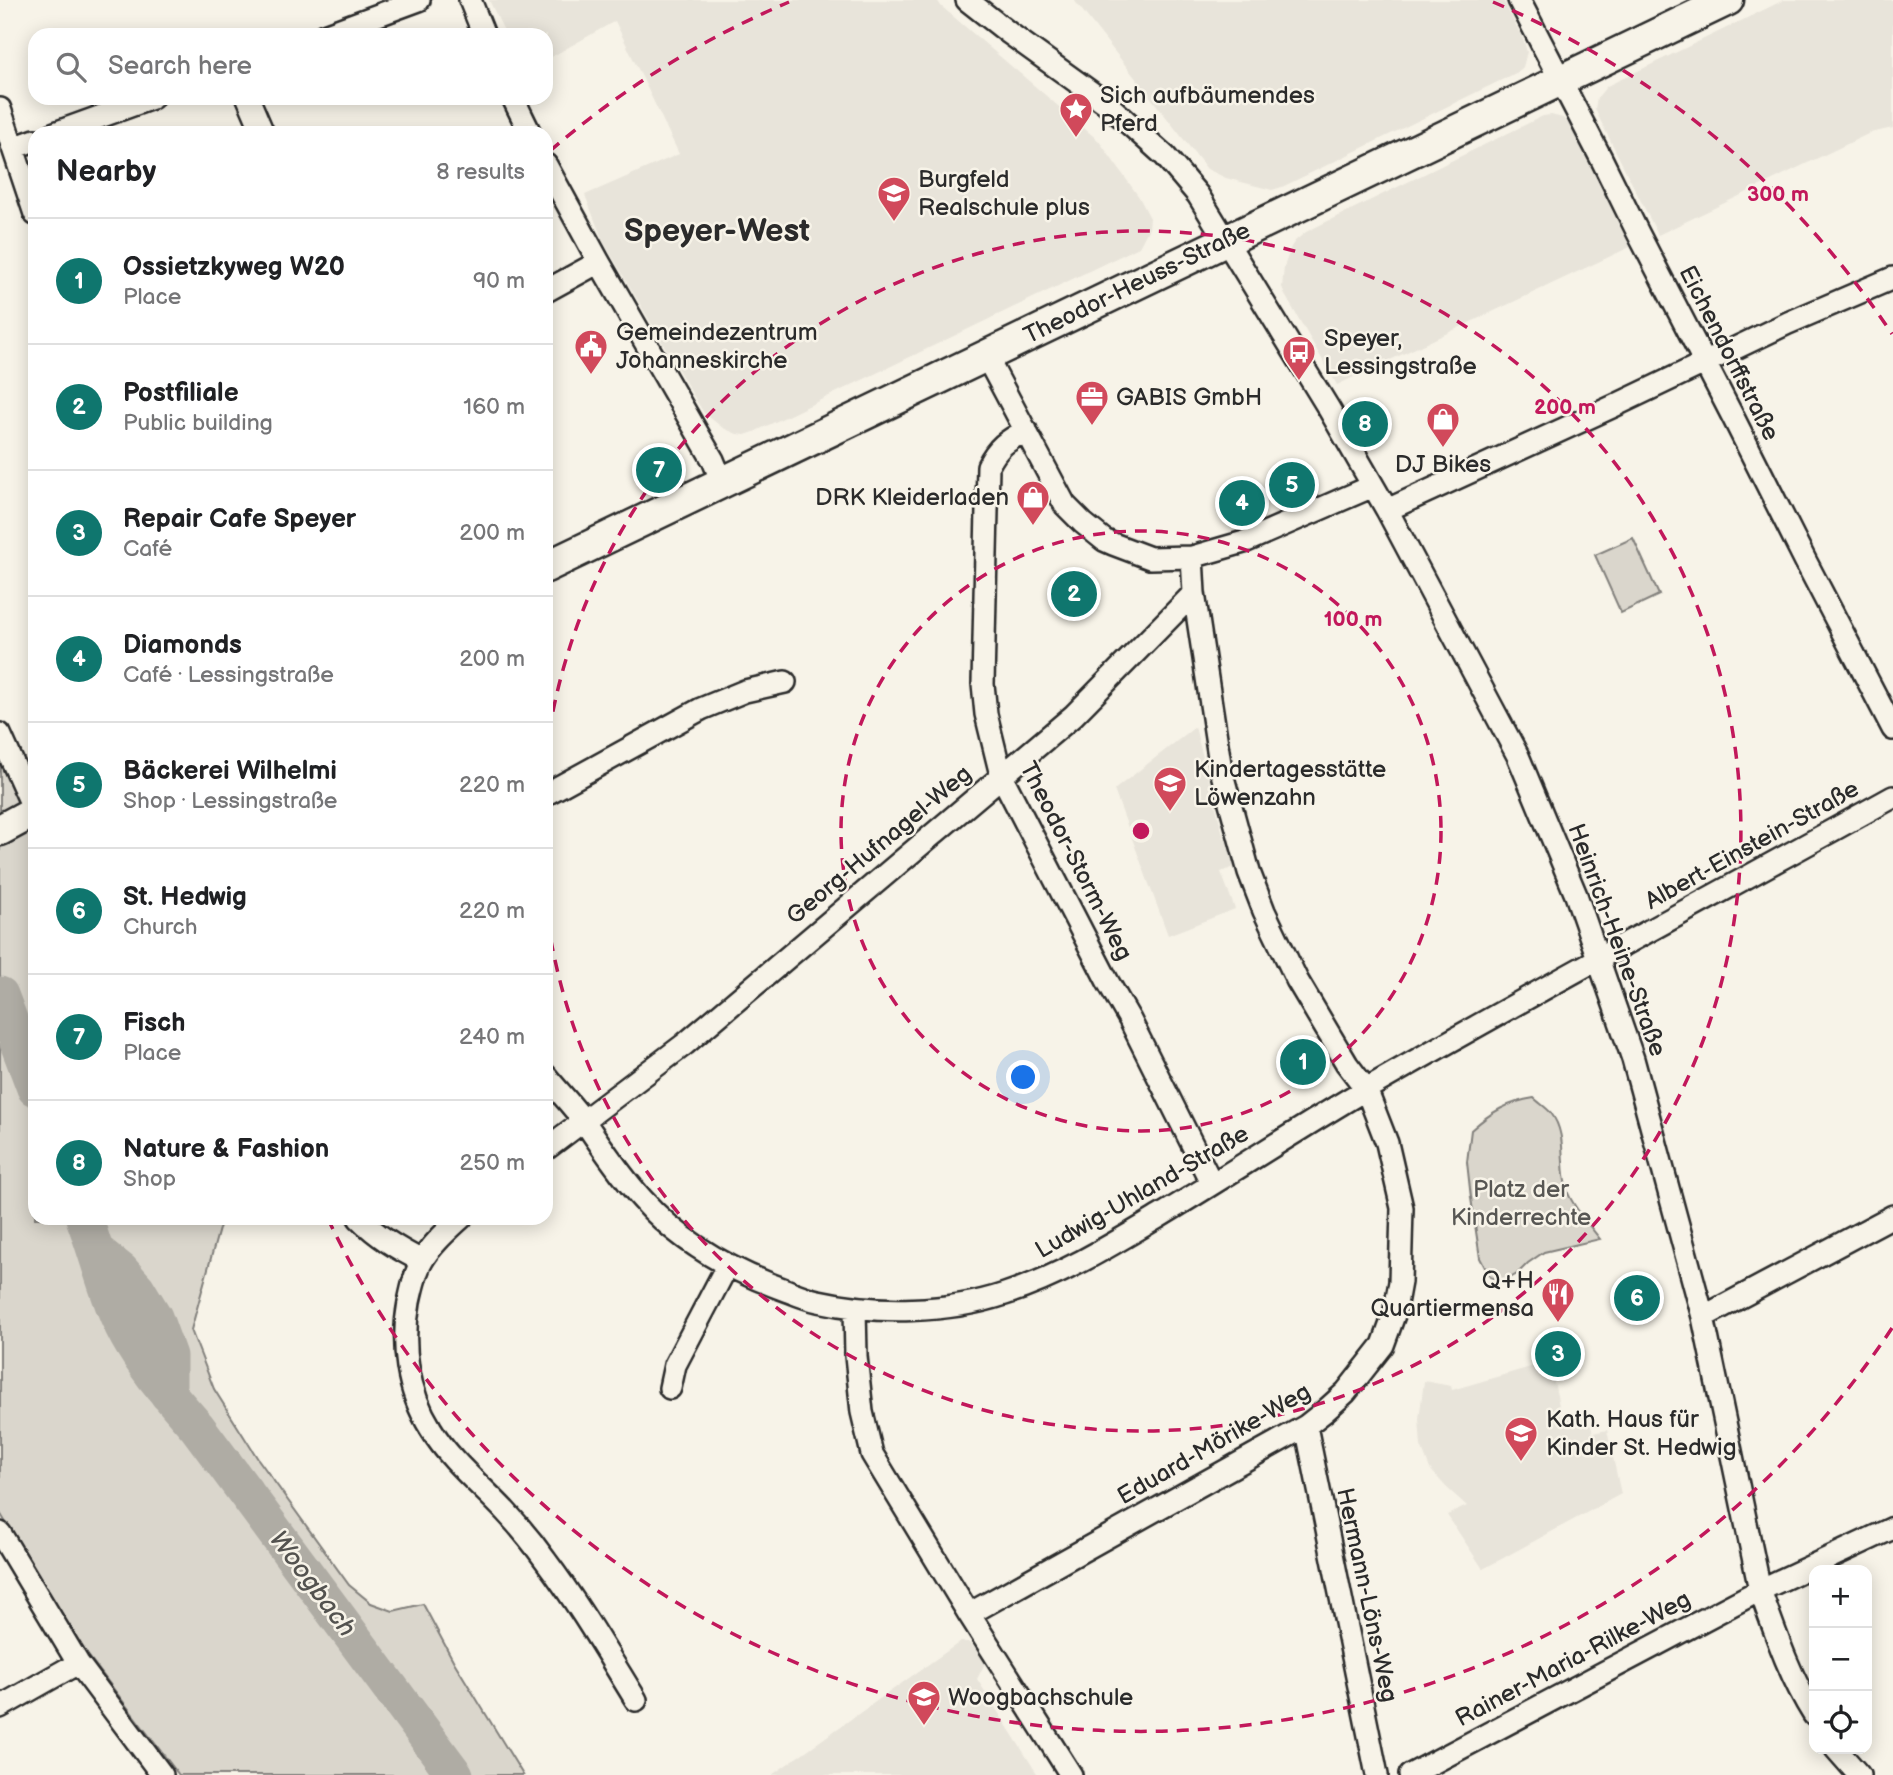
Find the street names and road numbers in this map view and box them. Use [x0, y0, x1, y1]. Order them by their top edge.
street label: Theodor-Heuss-Straße [1019, 216, 1255, 350]
street label: Eichendorffstraße [1672, 261, 1786, 445]
street label: Theodor-Storm-Weg [1013, 757, 1139, 965]
street label: Georg-Hufnagel-Weg [781, 759, 977, 931]
street label: Albert-Einstein-Straße [1640, 774, 1864, 916]
street label: Heinrich-Heine-Straße [1561, 820, 1673, 1060]
street label: Ludwig-Uhland-Straße [1030, 1119, 1254, 1265]
street label: Eduard-Mörike-Weg [1112, 1377, 1316, 1511]
street label: Hermann-Löns-Weg [1330, 1485, 1404, 1705]
street label: Rainer-Maria-Rilke-Weg [1451, 1585, 1695, 1733]

